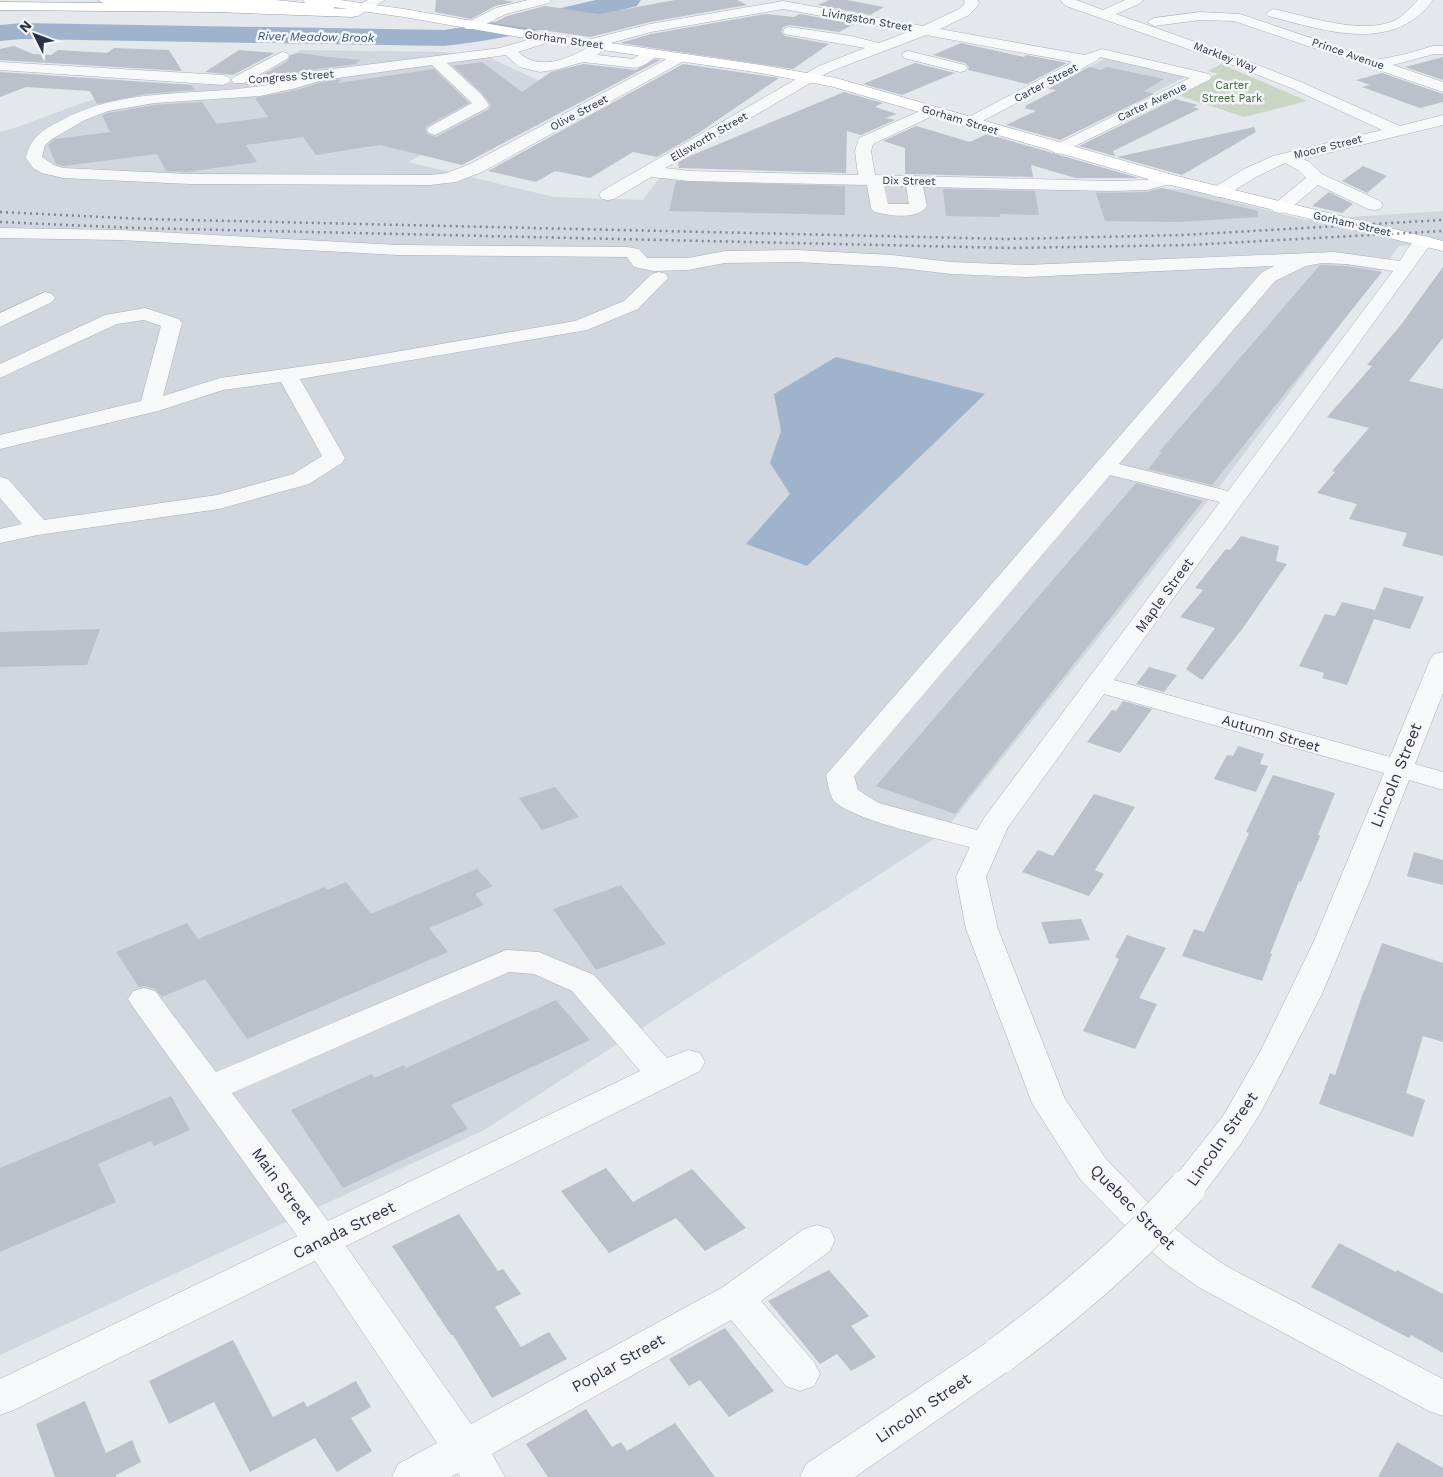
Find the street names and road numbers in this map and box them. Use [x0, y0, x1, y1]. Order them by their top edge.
street label: Livingston Street [821, 6, 914, 34]
street label: Gorham Street [524, 28, 605, 52]
street label: Prince Avenue [1310, 36, 1386, 72]
street label: Markley Way [1192, 39, 1259, 75]
street label: Carter Street [1012, 61, 1080, 105]
street label: Congress Street [248, 67, 335, 86]
street label: Carter Avenue [1115, 80, 1189, 124]
street label: Olive Street [548, 92, 610, 134]
street label: Gorham Street [920, 102, 1000, 138]
street label: Ellsworth Street [668, 109, 750, 164]
street label: Moore Street [1292, 132, 1364, 162]
street label: Dix Street [882, 174, 936, 188]
street label: Gorham Street [1312, 209, 1393, 239]
street label: Maple Street [1132, 555, 1196, 635]
street label: Autumn Street [1220, 711, 1322, 755]
street label: Lincoln Street [1366, 720, 1426, 830]
street label: Lincoln Street [1182, 1088, 1262, 1190]
street label: Main Street [248, 1144, 316, 1228]
street label: Quebec Street [1086, 1160, 1180, 1254]
street label: Canada Street [290, 1197, 398, 1263]
street label: Poplar Street [568, 1330, 668, 1396]
street label: Lincoln Street [872, 1369, 974, 1447]

